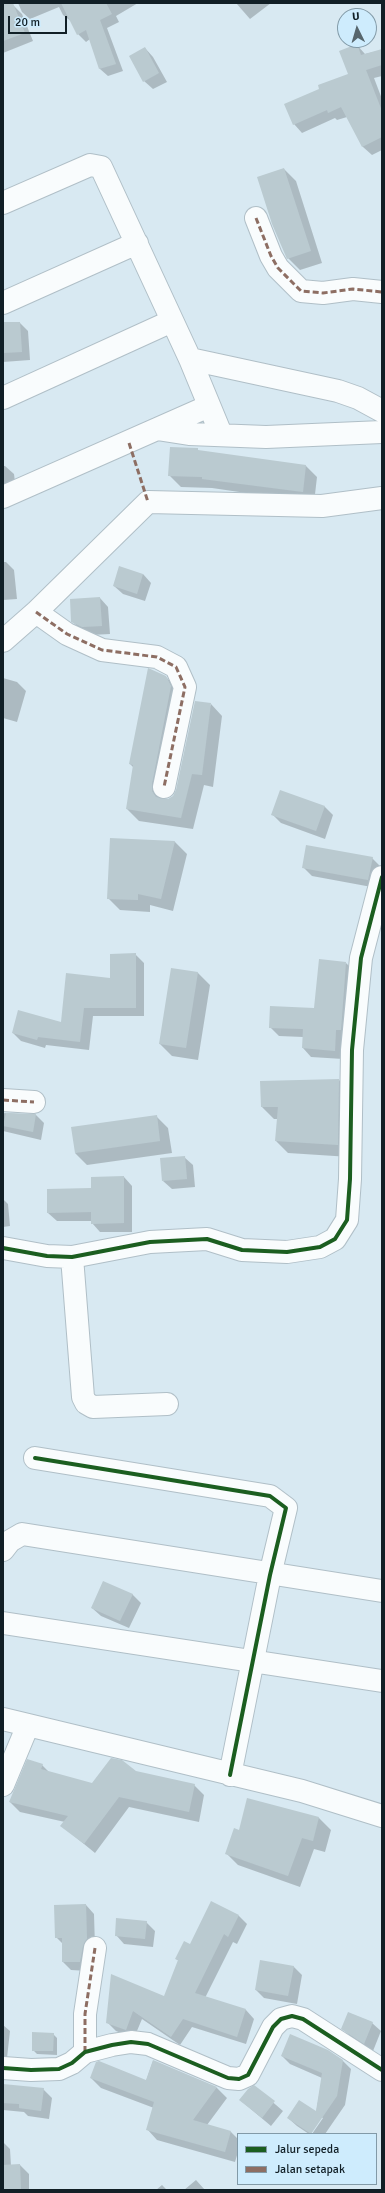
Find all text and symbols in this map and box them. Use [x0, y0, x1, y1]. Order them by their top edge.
scale bar [10, 8, 69, 34]
north arrow [337, 8, 377, 48]
text: U [352, 10, 360, 23]
text: 20 m [15, 15, 40, 30]
legend [237, 2133, 377, 2185]
text: Jalur sepeda [275, 2142, 339, 2157]
text: Jalan setapak [275, 2162, 345, 2177]

